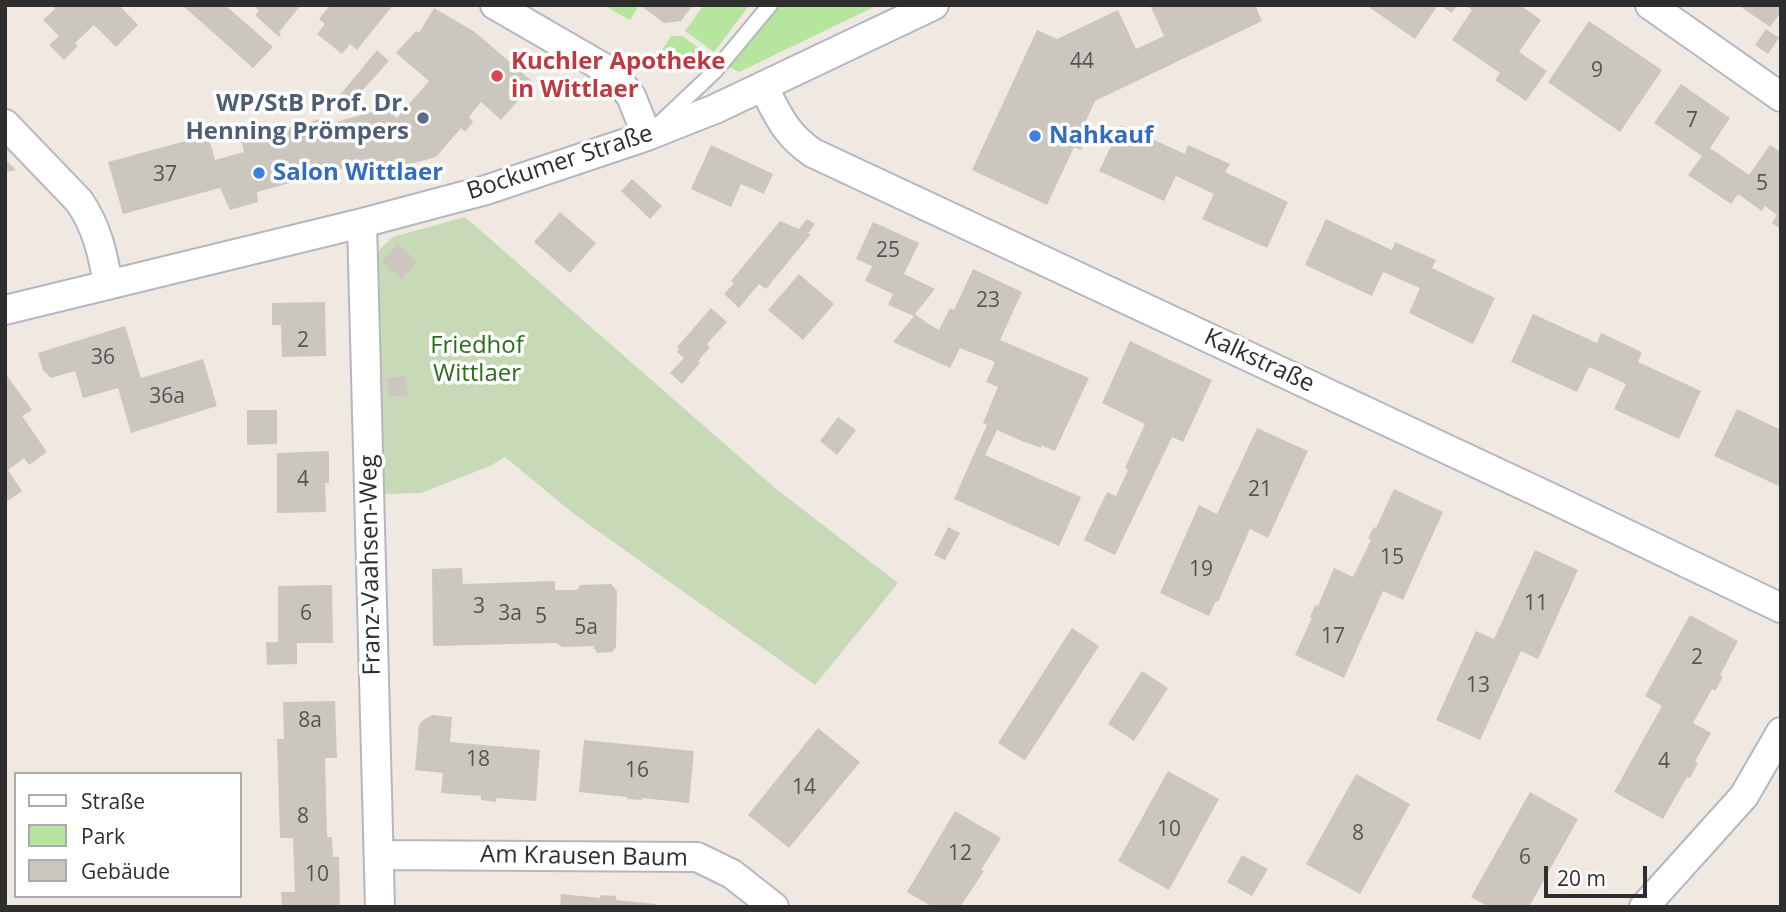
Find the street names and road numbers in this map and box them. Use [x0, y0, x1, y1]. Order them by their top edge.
street label: Bockumer Straße [463, 119, 657, 207]
street label: Kalkstraße [1199, 323, 1319, 399]
street label: Franz-Vaahsen-Weg [355, 454, 387, 676]
street label: Am Krausen Baum [480, 841, 688, 873]

